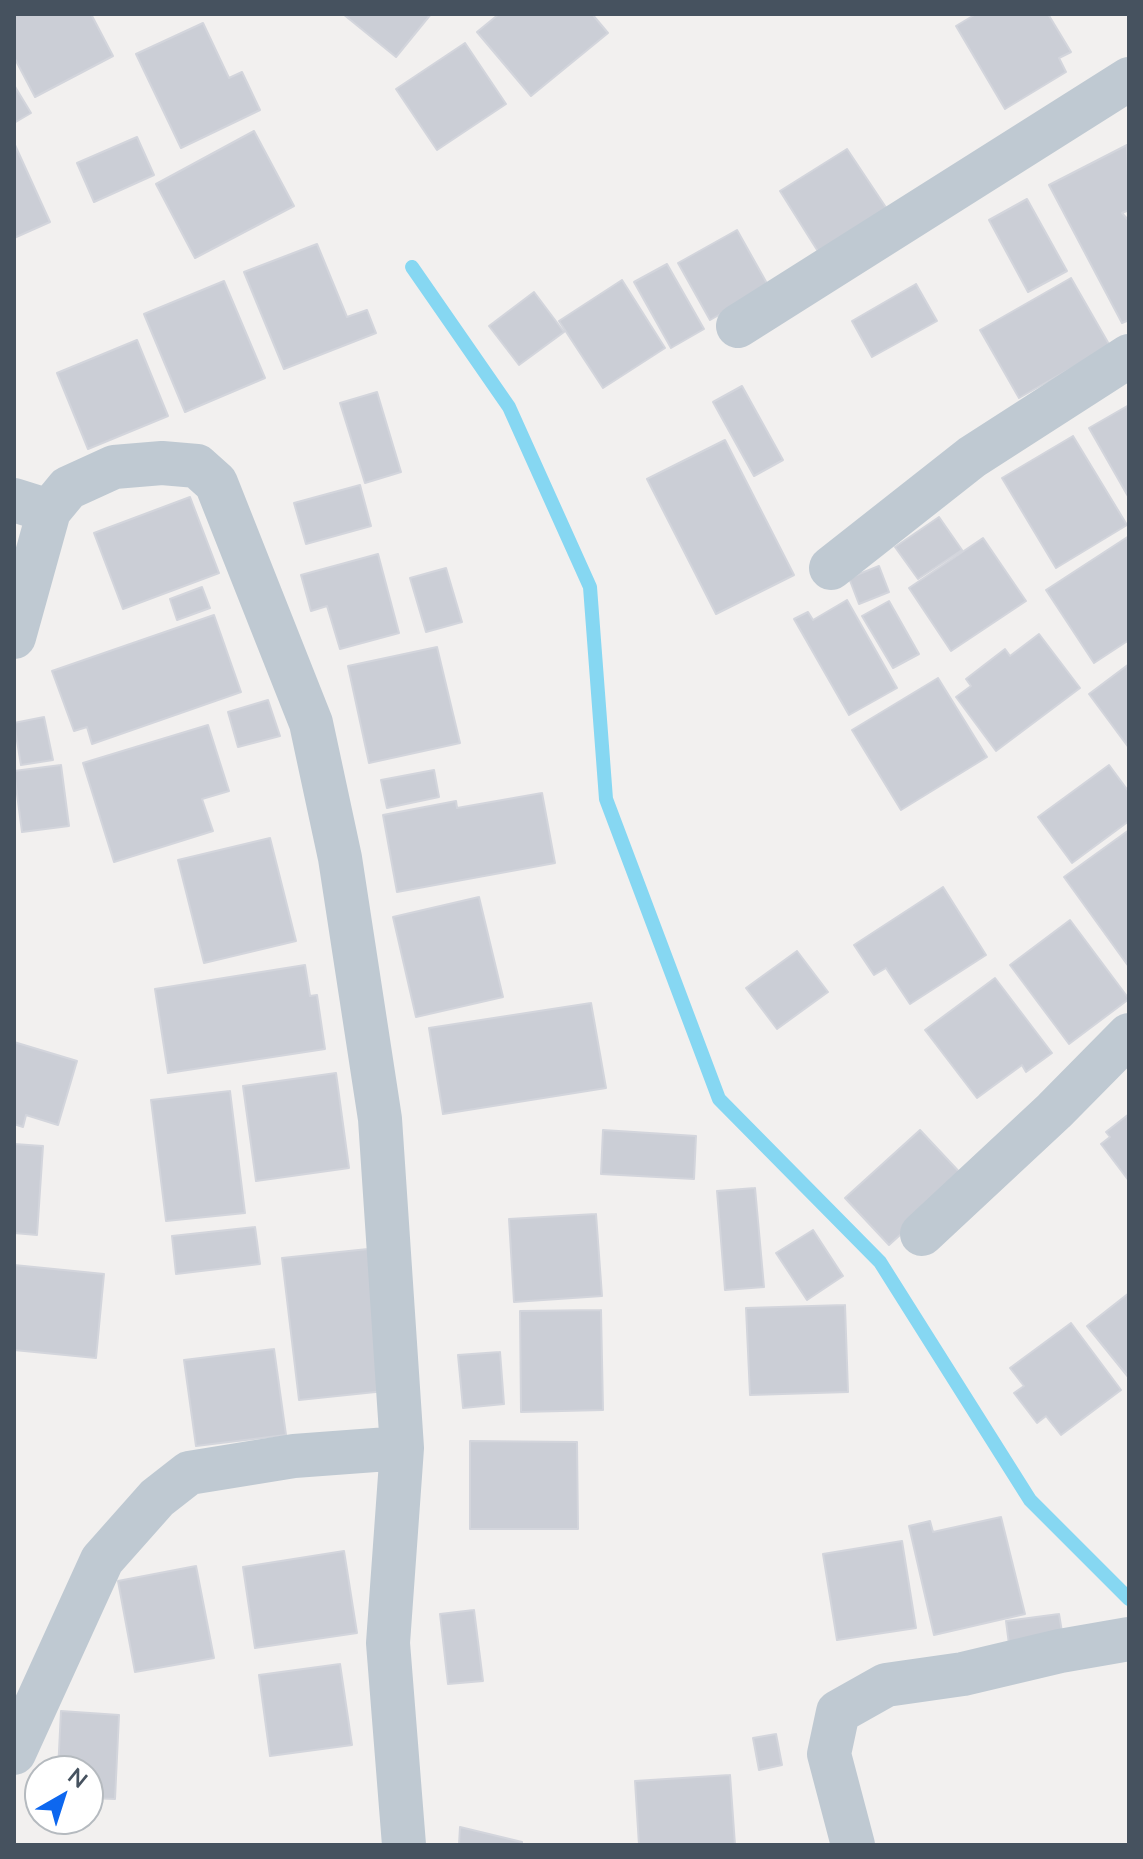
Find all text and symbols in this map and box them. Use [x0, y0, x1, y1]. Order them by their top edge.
north arrow [24, 1755, 104, 1835]
text: N [63, 1762, 93, 1793]

